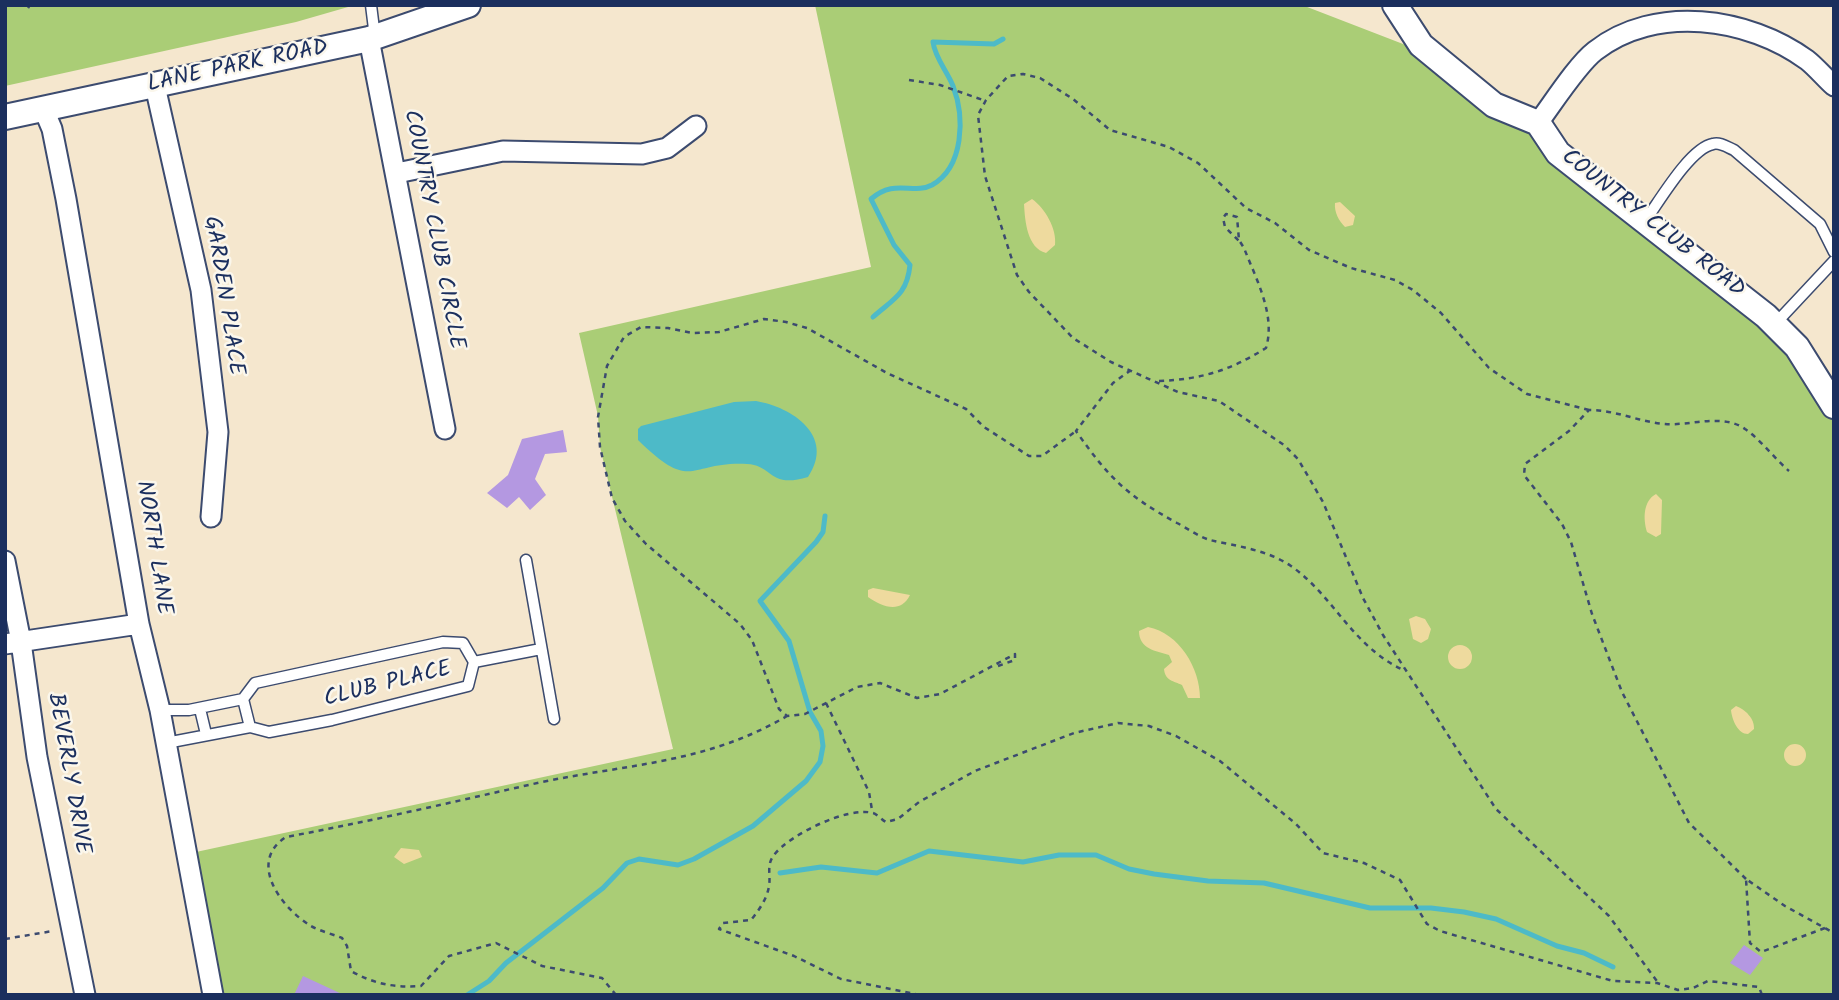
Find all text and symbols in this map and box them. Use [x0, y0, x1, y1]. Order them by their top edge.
street label: LANE PARK ROAD [145, 35, 331, 101]
street label: COUNTRY CLUB CIRCLE [395, 108, 469, 352]
street label: COUNTRY CLUB ROAD [1555, 145, 1749, 305]
street label: GARDEN PLACE [196, 214, 248, 378]
street label: NORTH LANE [128, 479, 176, 617]
street label: CLUB PLACE [321, 657, 455, 715]
street label: BEVERLY DRIVE [39, 691, 95, 857]

